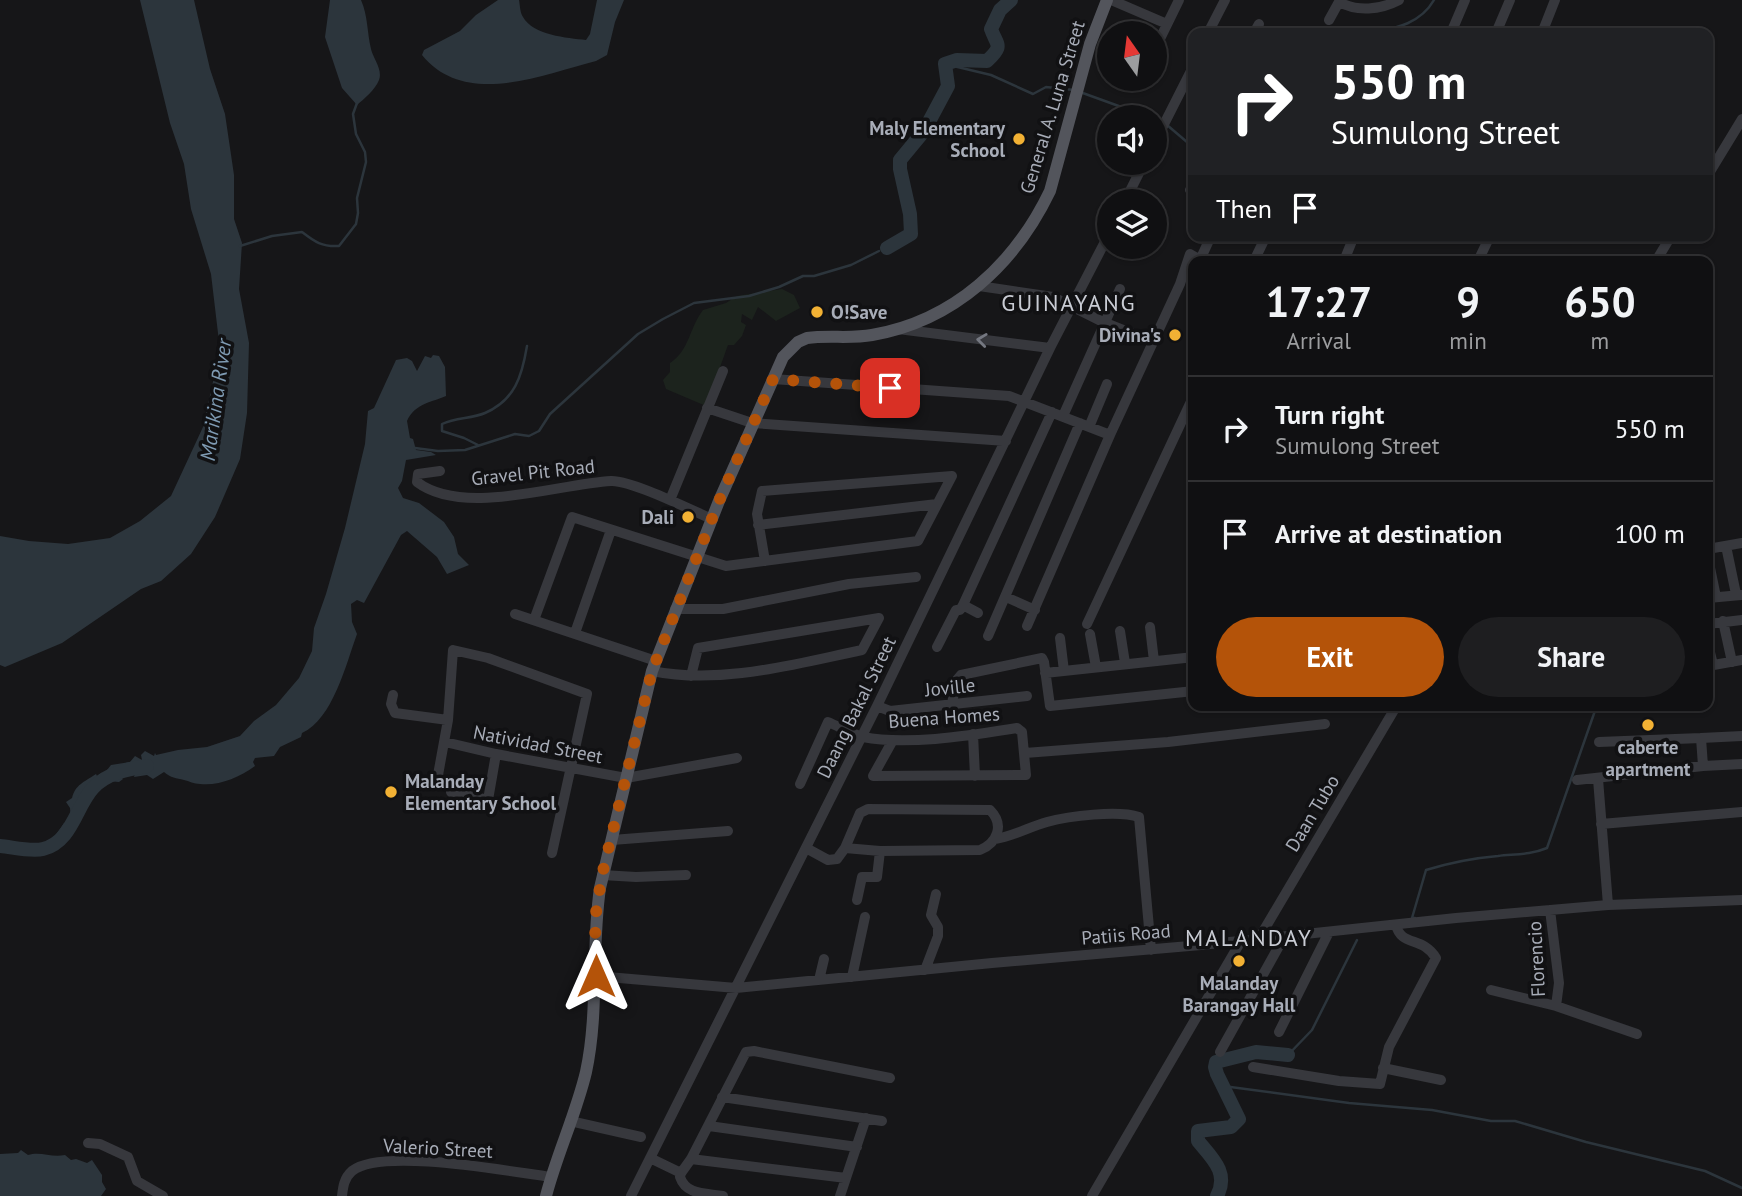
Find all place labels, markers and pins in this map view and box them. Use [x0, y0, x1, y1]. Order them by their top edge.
place label: Maly Elementary School [869, 116, 1006, 162]
marker: Maly Elementary School [1011, 131, 1027, 147]
place label: O!Save [831, 300, 887, 324]
marker: O!Save [809, 304, 825, 320]
place label: Divina's [1099, 323, 1161, 347]
marker: Divina's [1167, 327, 1183, 343]
pin [860, 358, 920, 418]
place label: Dali [642, 505, 674, 529]
marker: Dali [680, 509, 696, 525]
marker: caberte apartment [1640, 717, 1656, 733]
place label: caberte apartment [1606, 735, 1691, 781]
place label: Malanday Elementary School [405, 769, 556, 815]
marker: Malanday Elementary School [383, 784, 399, 800]
marker: Malanday Barangay Hall [1231, 953, 1247, 969]
place label: Malanday Barangay Hall [1183, 971, 1296, 1017]

